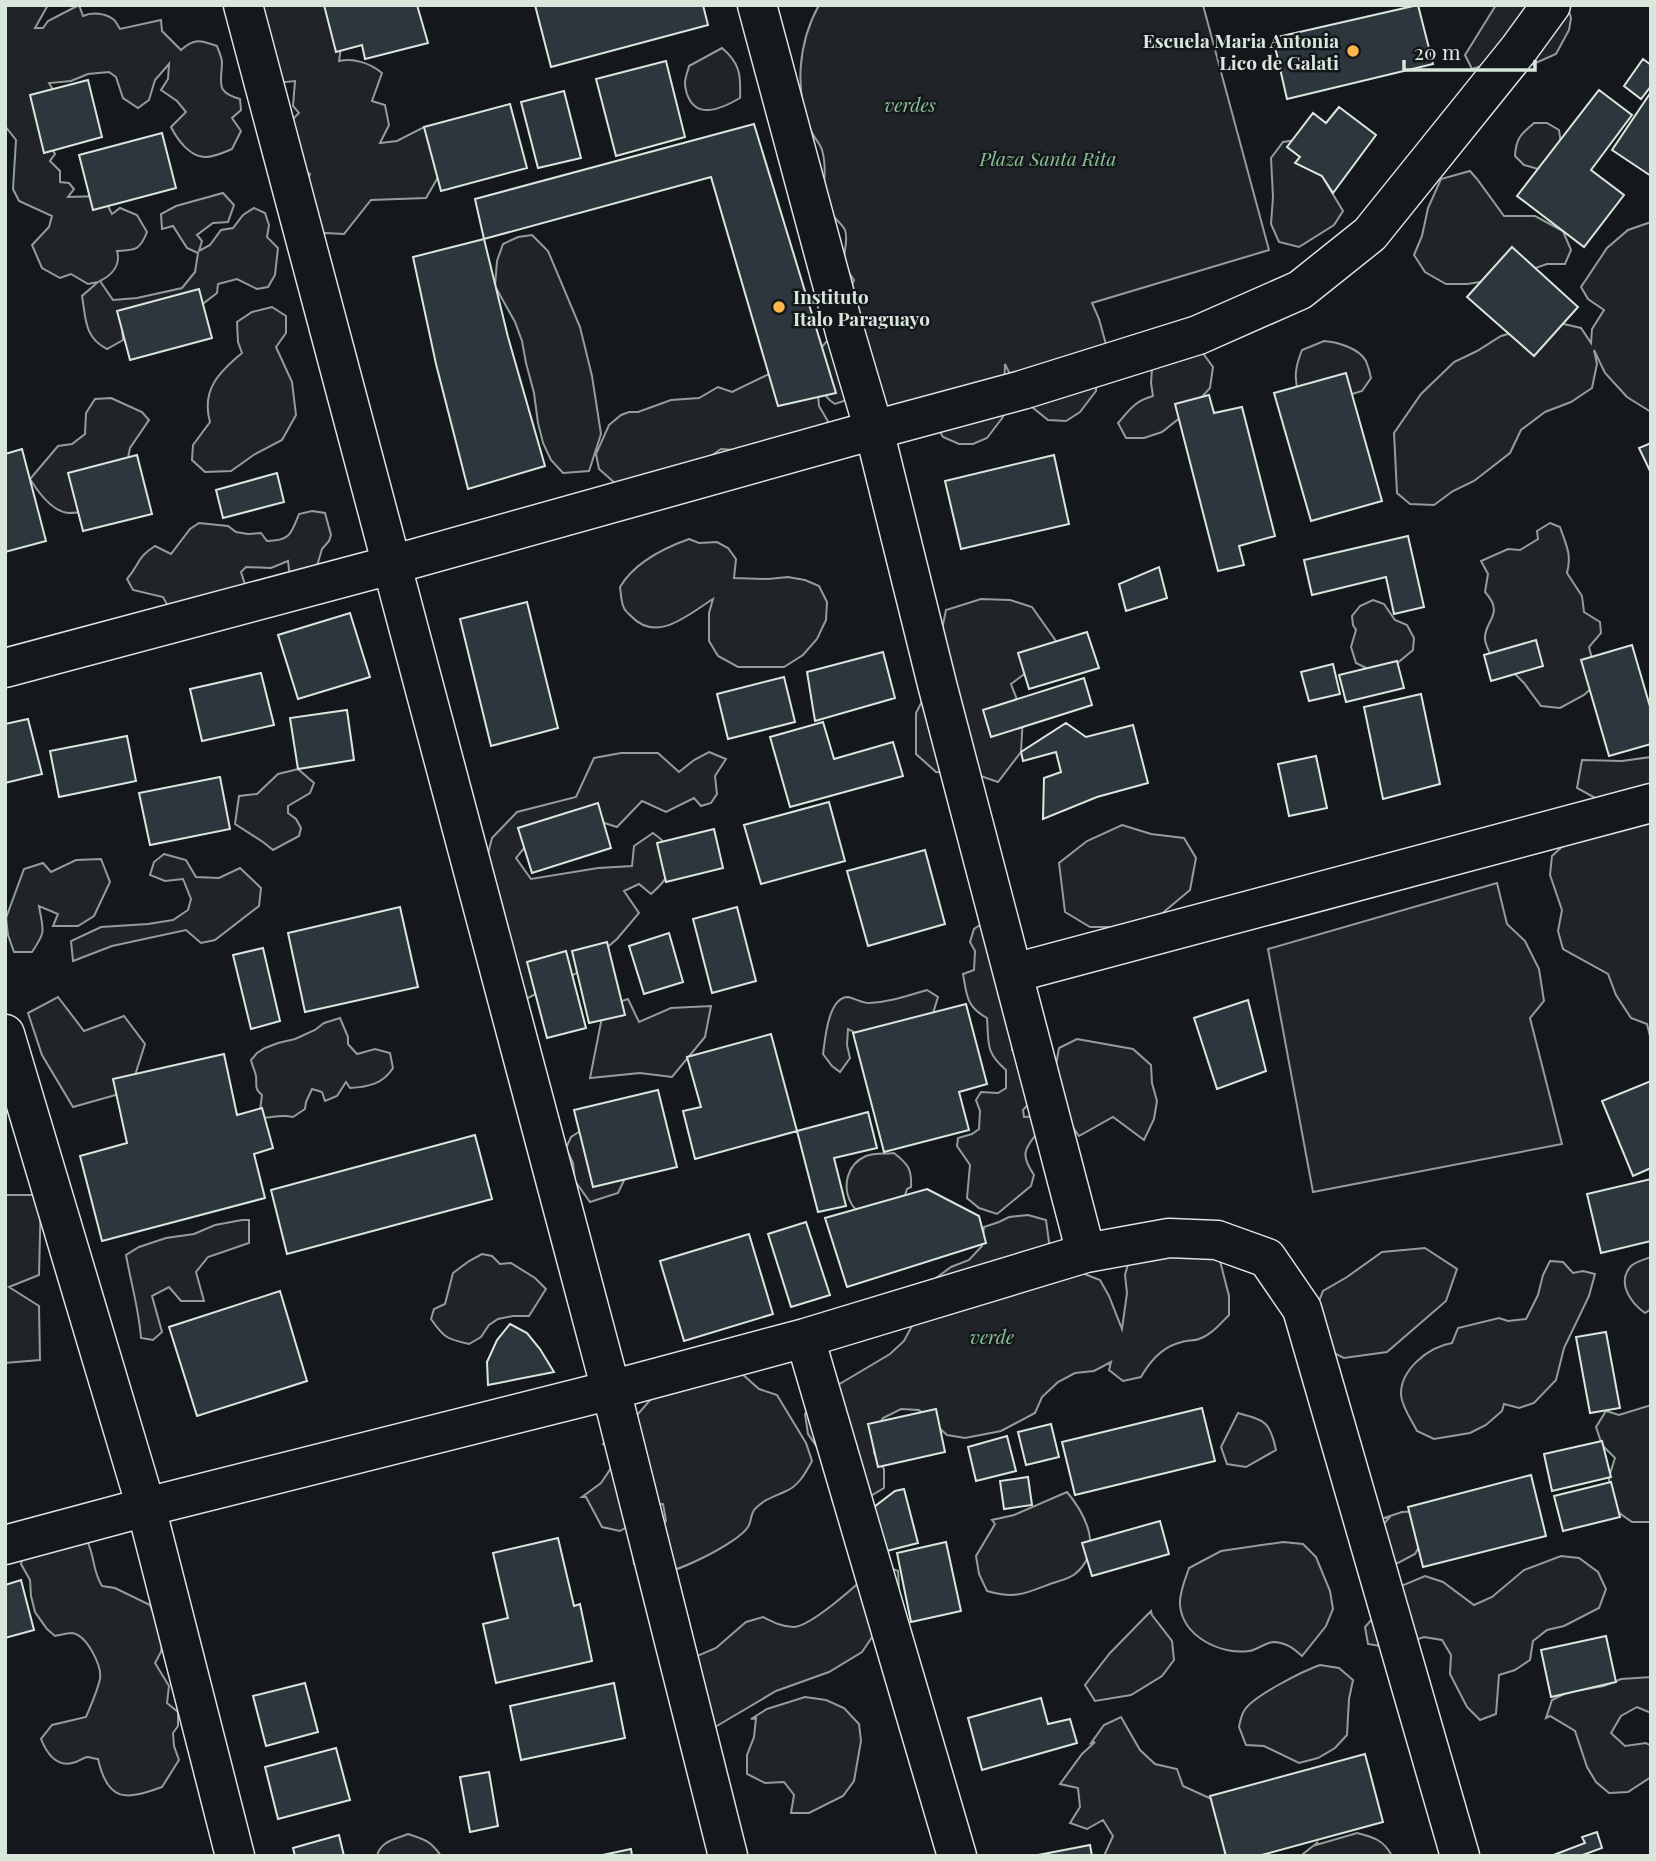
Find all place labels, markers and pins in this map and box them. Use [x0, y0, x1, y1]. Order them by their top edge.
place label: Escuela Maria Antonia Lico de Galati [1143, 27, 1339, 75]
marker: Escuela Maria Antonia Lico de Galati [1345, 43, 1361, 59]
place label: Instituto Italo Paraguayo [793, 283, 930, 331]
marker: Instituto Italo Paraguayo [771, 299, 787, 315]

